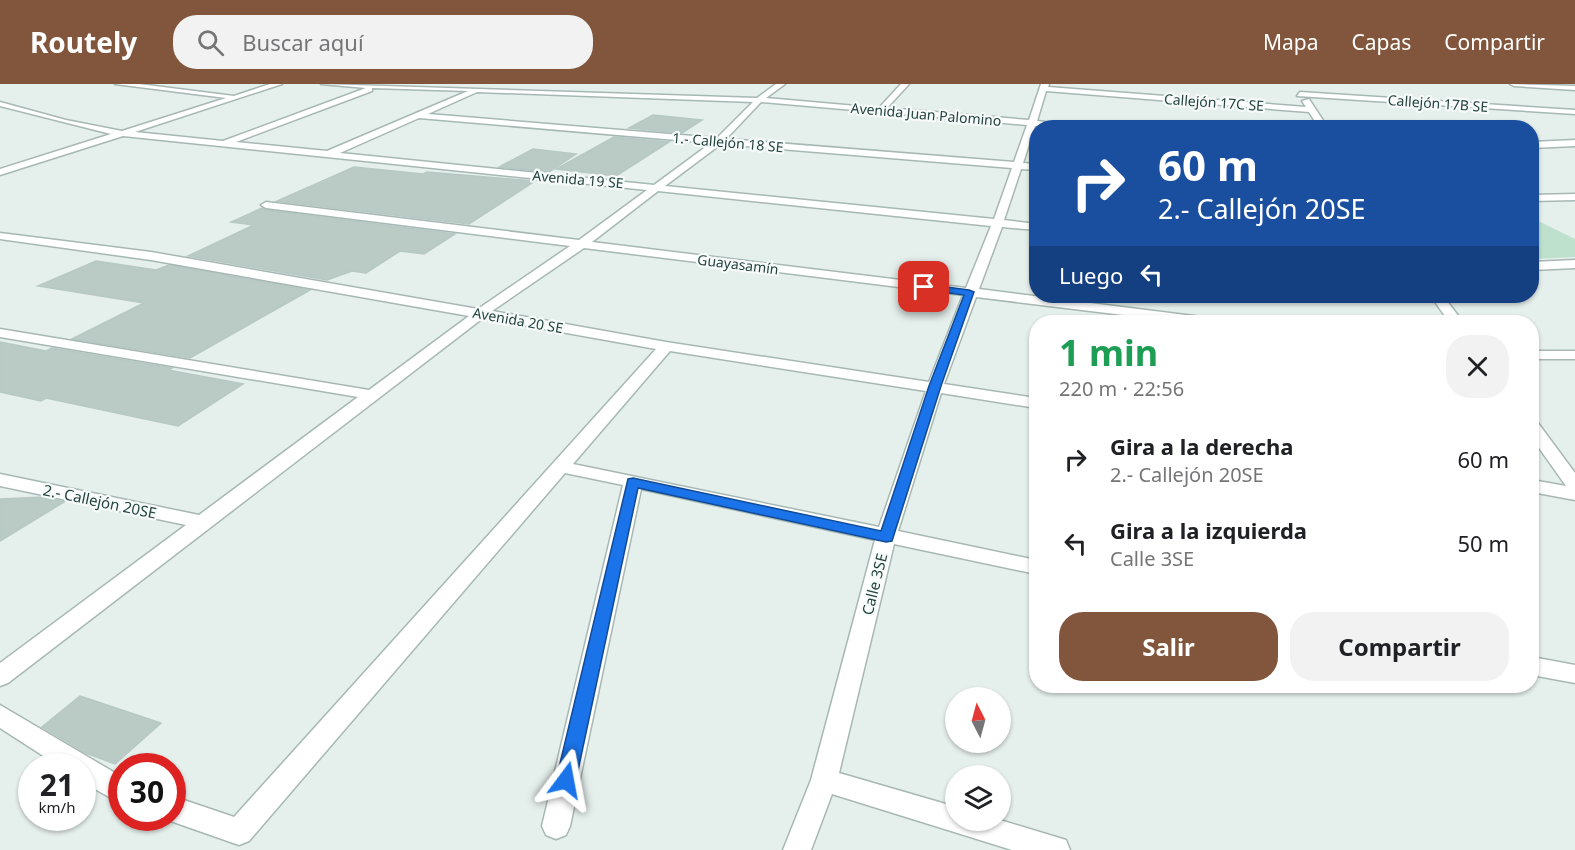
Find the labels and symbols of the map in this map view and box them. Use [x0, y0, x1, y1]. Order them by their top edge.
street label: Callejón 17C SE [1163, 89, 1265, 115]
street label: Callejón 17B SE [1387, 90, 1489, 116]
street label: Avenida Juan Palomino [850, 98, 1002, 130]
street label: 1.- Callejón 18 SE [672, 128, 784, 156]
street label: Avenida 19 SE [532, 166, 624, 192]
street label: Guayasamín [696, 250, 780, 278]
pin [898, 261, 949, 312]
street label: Avenida 20 SE [471, 303, 565, 337]
street label: 2.- Callejón 20SE [42, 479, 158, 523]
street label: Calle 3SE [857, 551, 891, 617]
north arrow [945, 687, 1011, 753]
position arrow [534, 748, 598, 812]
speed limit sign: 30 [108, 753, 186, 831]

